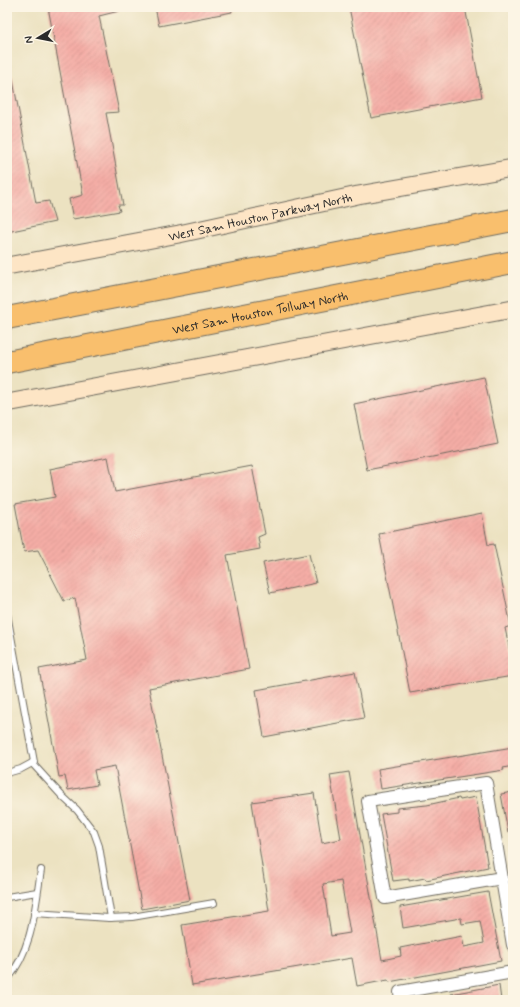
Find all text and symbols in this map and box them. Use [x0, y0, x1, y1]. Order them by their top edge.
north arrow [18, 18, 58, 58]
text: N [22, 35, 37, 44]
street label: West Sam Houston Parkway North [167, 189, 354, 246]
street label: West Sam Houston Tollway North [171, 288, 350, 339]

